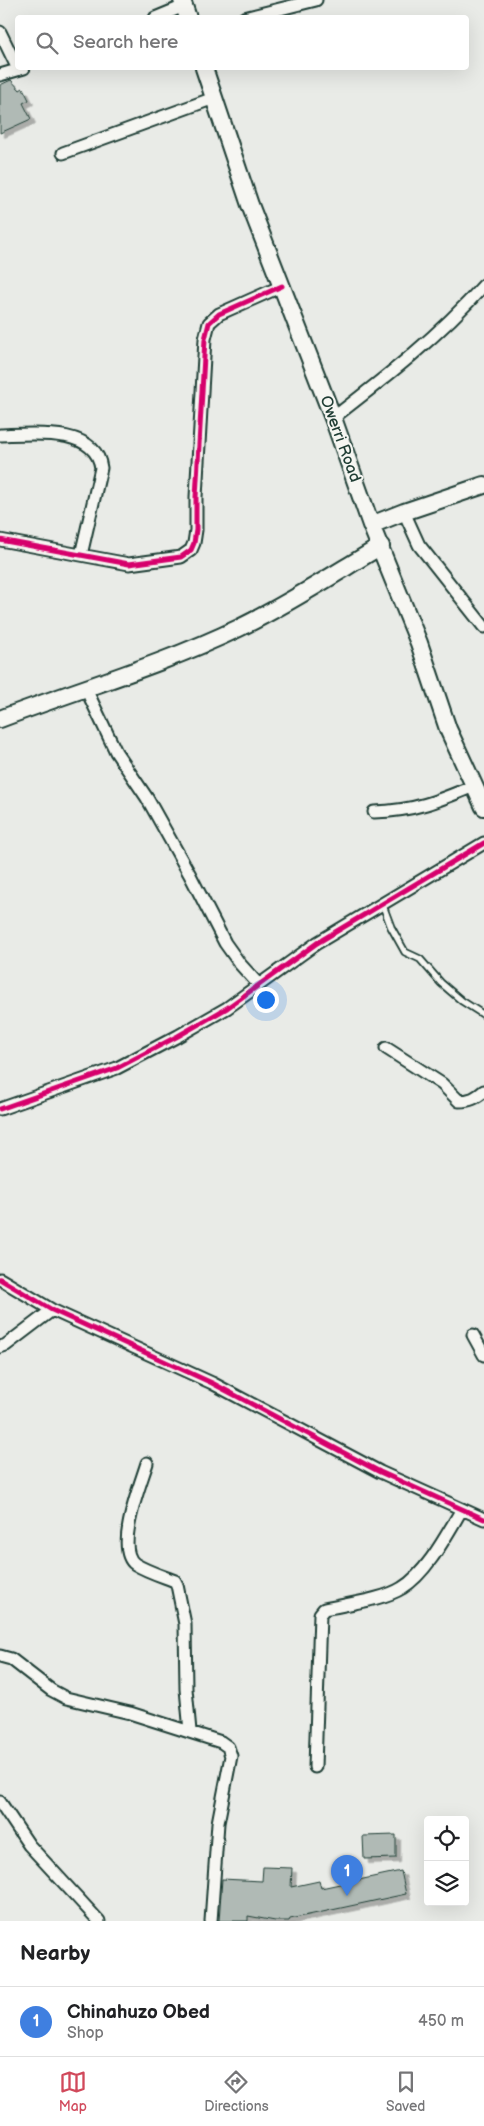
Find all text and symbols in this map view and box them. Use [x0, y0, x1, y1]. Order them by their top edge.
search box [15, 15, 469, 70]
icon: search [33, 29, 61, 57]
text: Search here [73, 31, 178, 54]
street label: Owerri Road [316, 393, 364, 485]
your location [253, 987, 279, 1013]
map controls [424, 1816, 469, 1906]
button: locate [424, 1816, 469, 1861]
pin: 1 [331, 1855, 363, 1896]
button: layers [424, 1861, 469, 1906]
text: Nearby [20, 1941, 90, 1966]
text: Chinahuzo Obed [67, 2001, 210, 2024]
text: 1 [33, 2012, 39, 2031]
text: 450 m [418, 2012, 464, 2031]
text: Shop [67, 2024, 104, 2043]
tab: Map [59, 2068, 87, 2115]
tab: Directions [204, 2068, 269, 2115]
tab: Saved [386, 2068, 425, 2115]

